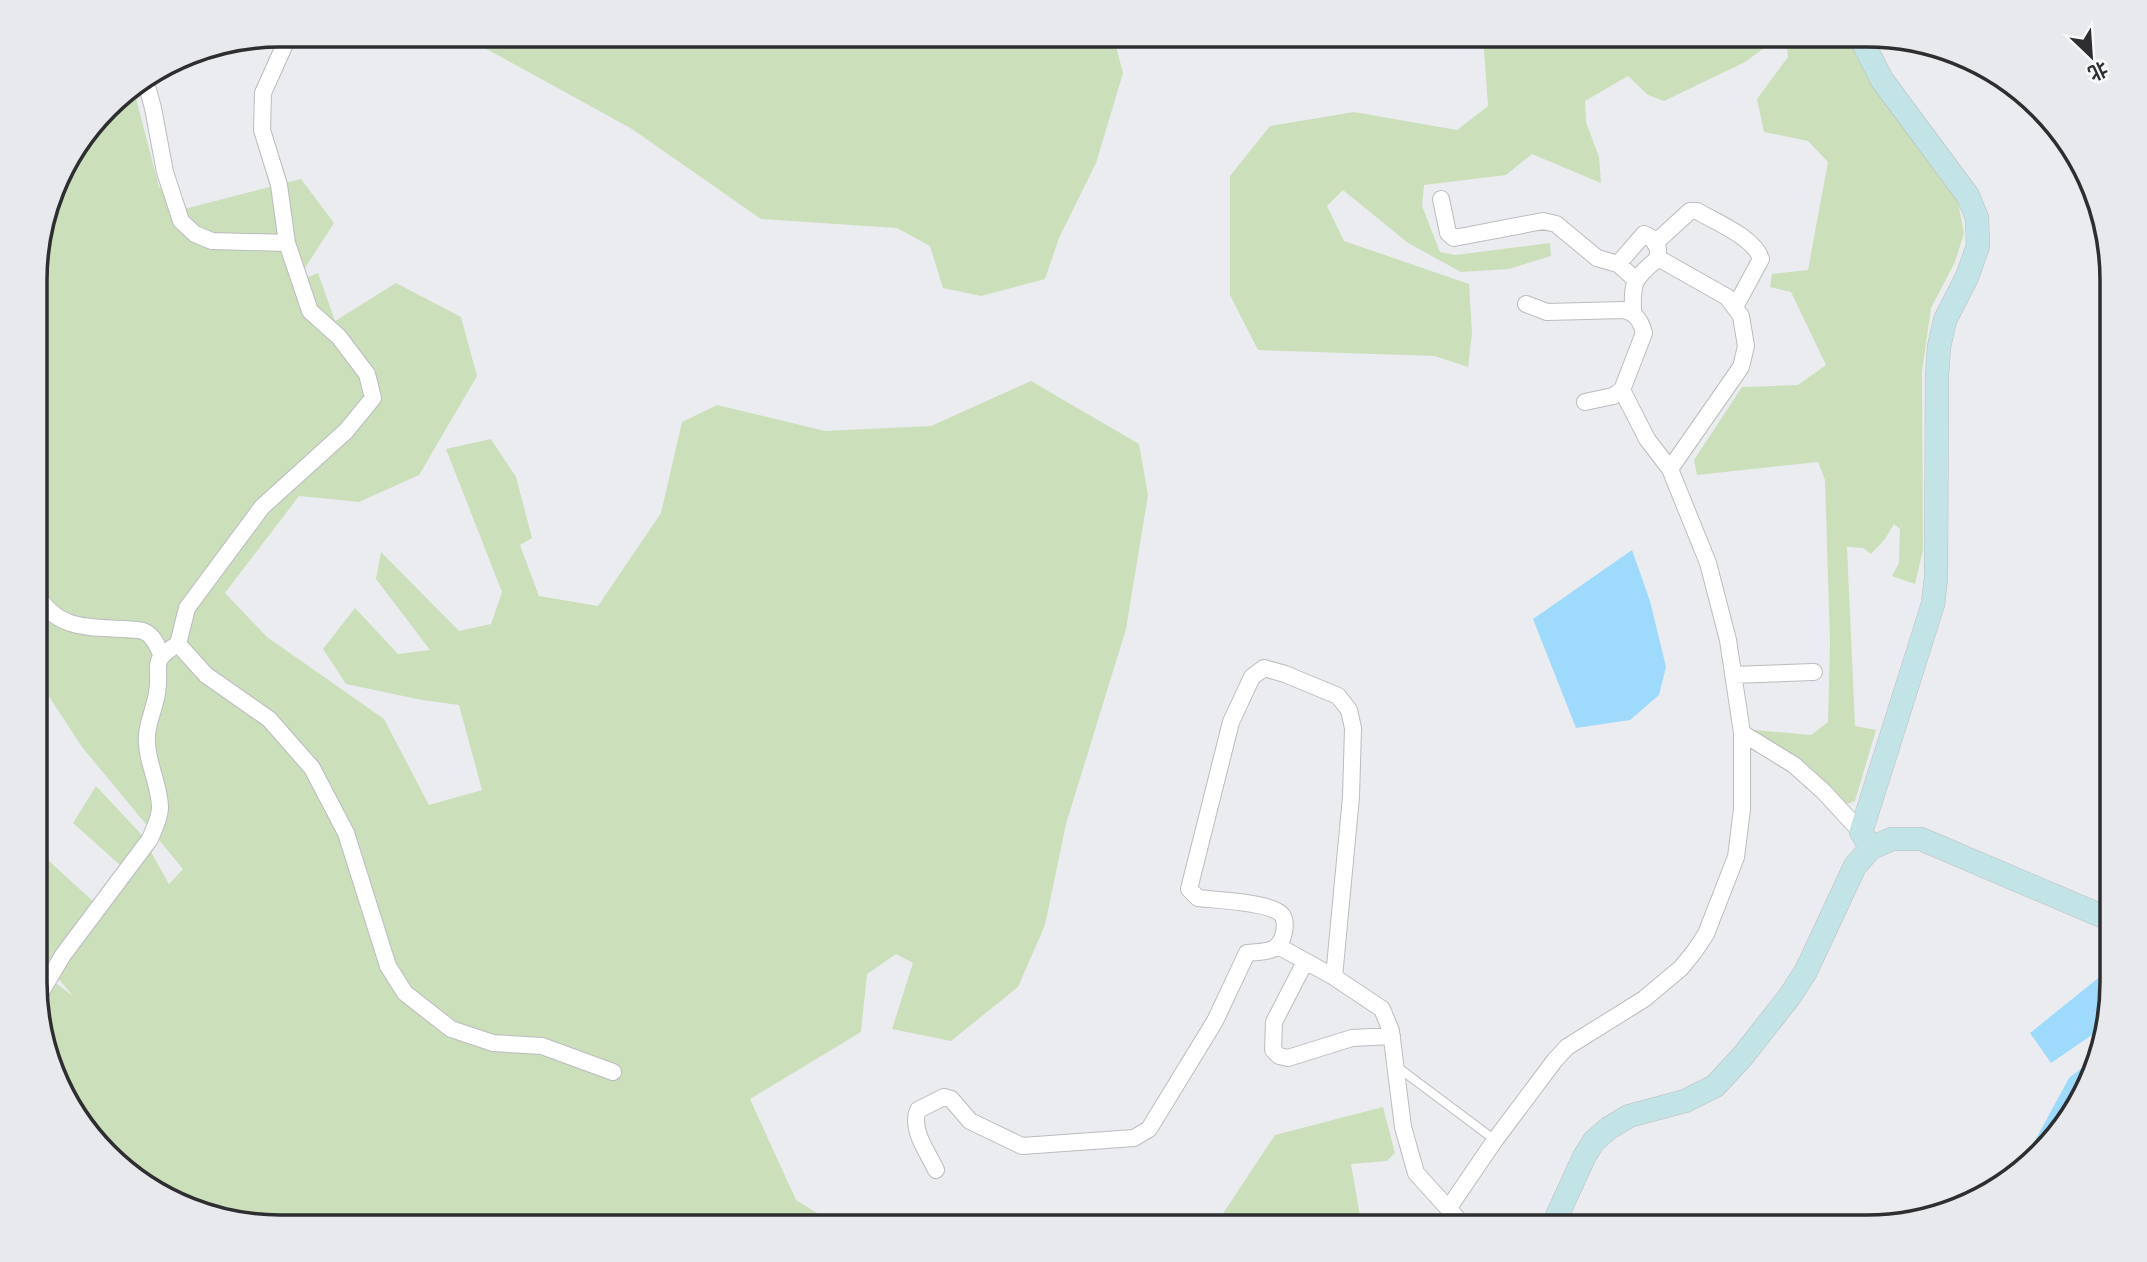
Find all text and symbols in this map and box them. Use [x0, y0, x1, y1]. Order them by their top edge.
north arrow [2056, 21, 2126, 91]
text: 北 [2084, 57, 2112, 87]

